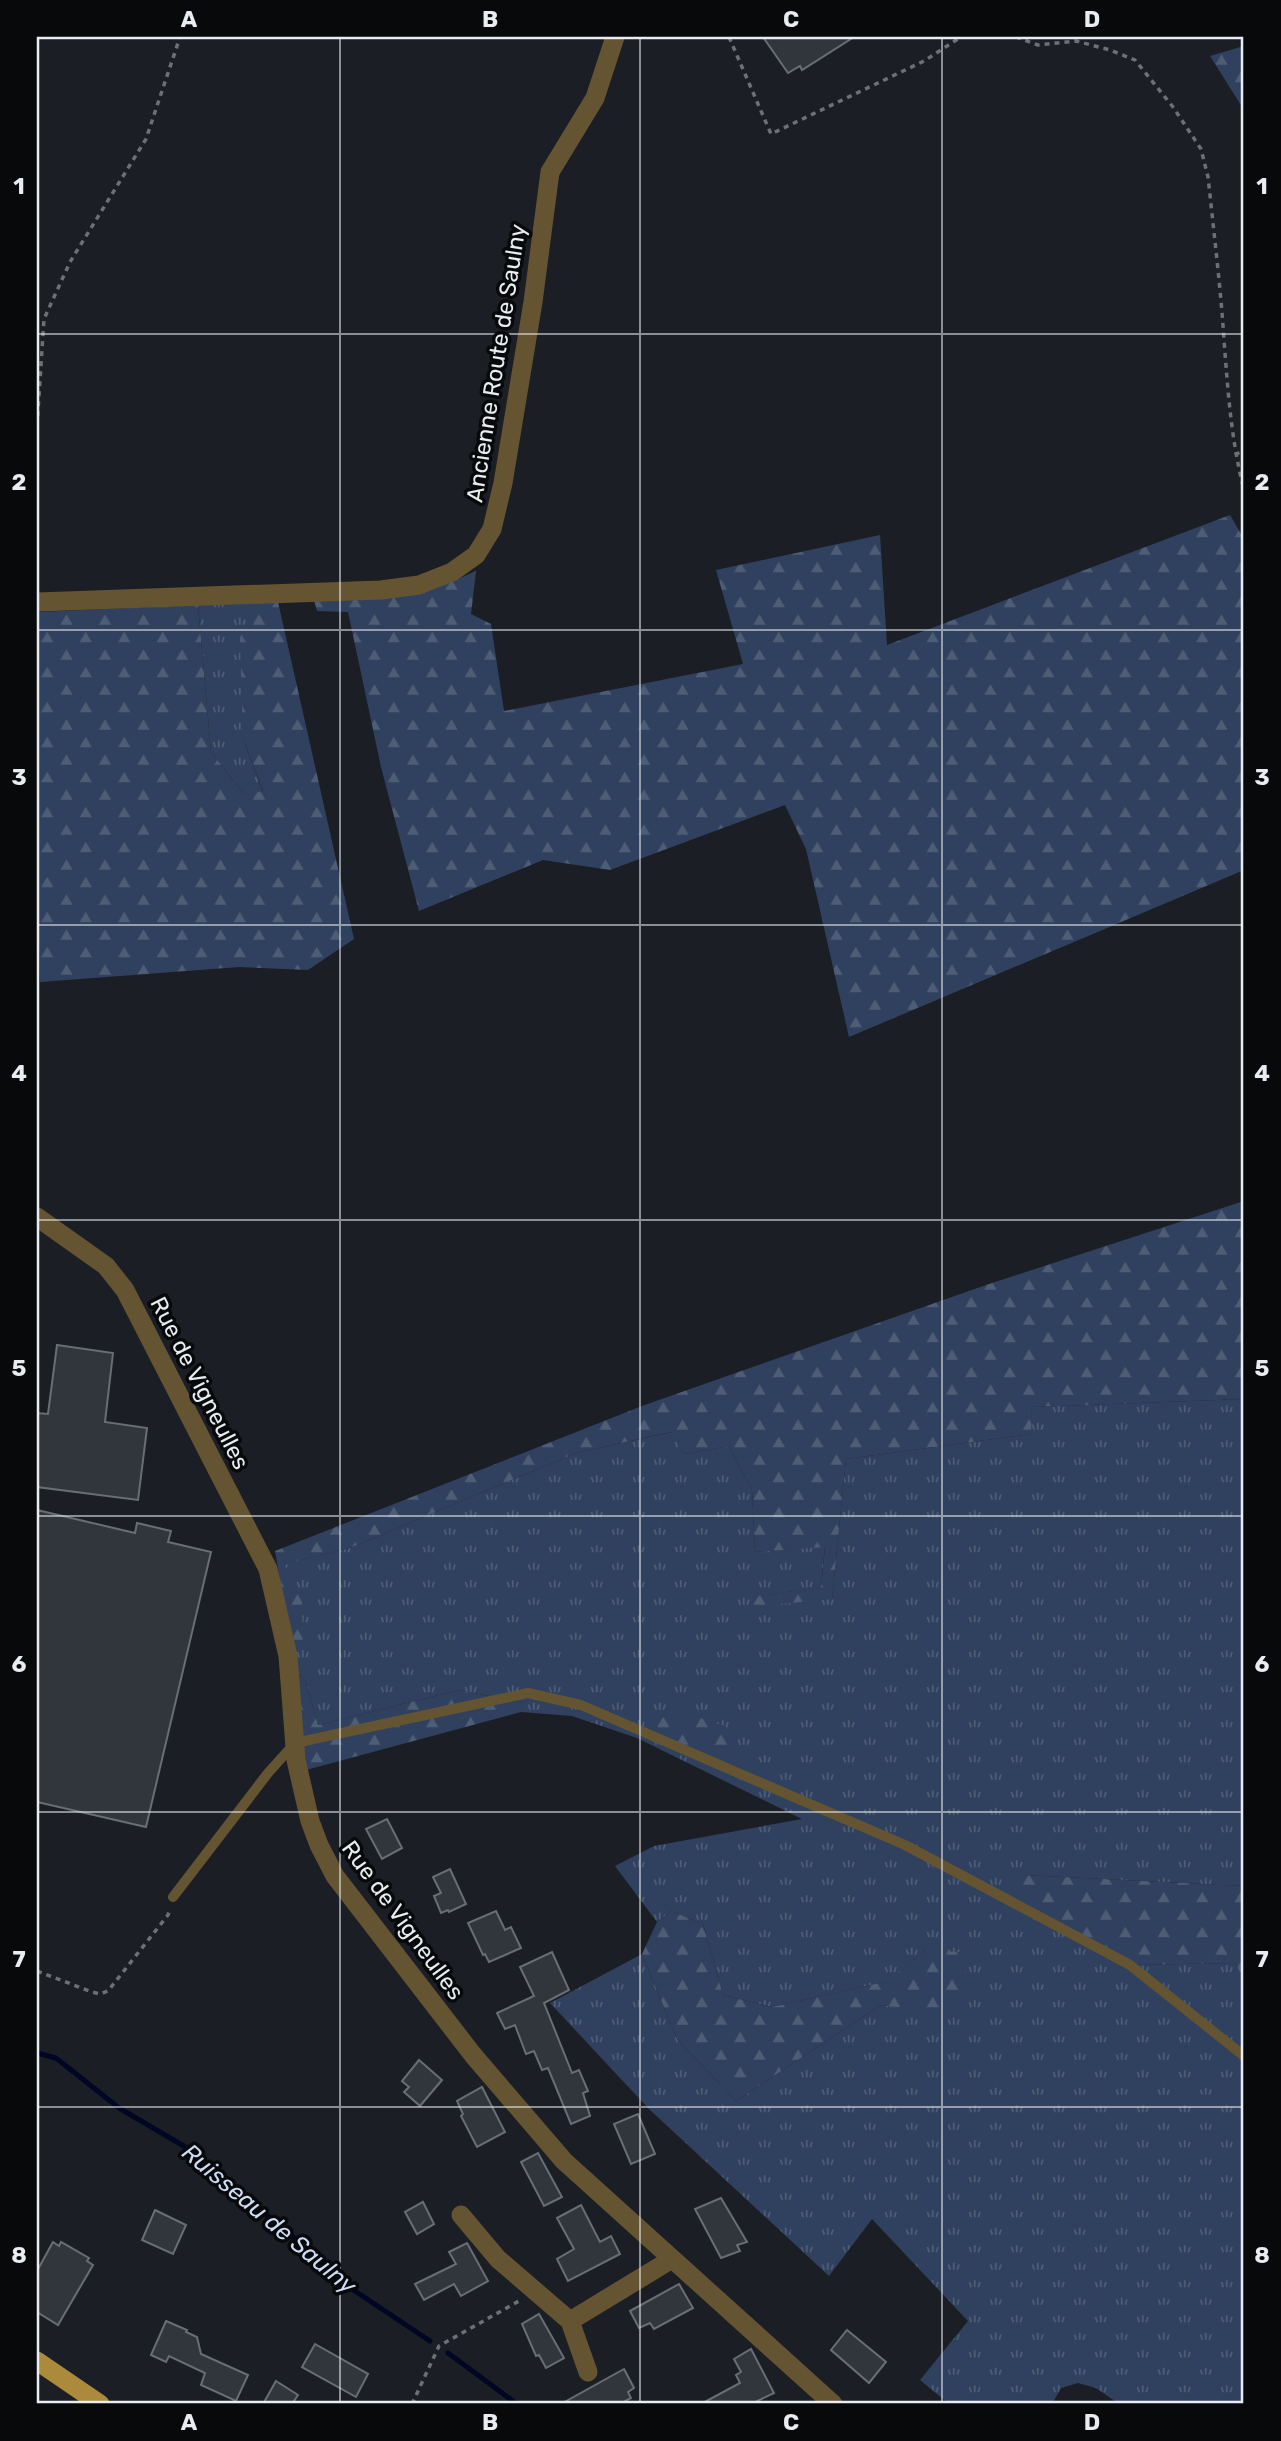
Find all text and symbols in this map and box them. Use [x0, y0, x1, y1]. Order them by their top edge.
text: A [181, 5, 198, 33]
text: B [482, 5, 498, 33]
text: C [783, 5, 799, 33]
text: D [1084, 5, 1100, 33]
text: 1 [13, 172, 25, 200]
text: 1 [1256, 172, 1268, 200]
street label: Ancienne Route de Saulny [460, 222, 532, 504]
text: 2 [12, 468, 26, 496]
text: 2 [1255, 468, 1269, 496]
text: 3 [11, 763, 27, 791]
text: 3 [1254, 763, 1270, 791]
text: 4 [11, 1059, 27, 1087]
text: 4 [1254, 1059, 1270, 1087]
street label: Rue de Vigneulles [144, 1292, 256, 1474]
text: 5 [12, 1354, 27, 1382]
text: 5 [1255, 1354, 1270, 1382]
text: 6 [12, 1650, 27, 1678]
text: 6 [1255, 1650, 1270, 1678]
street label: Rue de Vigneulles [336, 1835, 470, 2005]
text: 7 [12, 1945, 26, 1973]
text: 7 [1255, 1945, 1269, 1973]
water label: Ruisseau de Saulny [176, 2138, 362, 2300]
text: 8 [11, 2241, 27, 2269]
text: 8 [1254, 2241, 1270, 2269]
text: A [181, 2408, 198, 2436]
text: B [482, 2408, 498, 2436]
text: C [783, 2408, 799, 2436]
text: D [1084, 2408, 1100, 2436]

